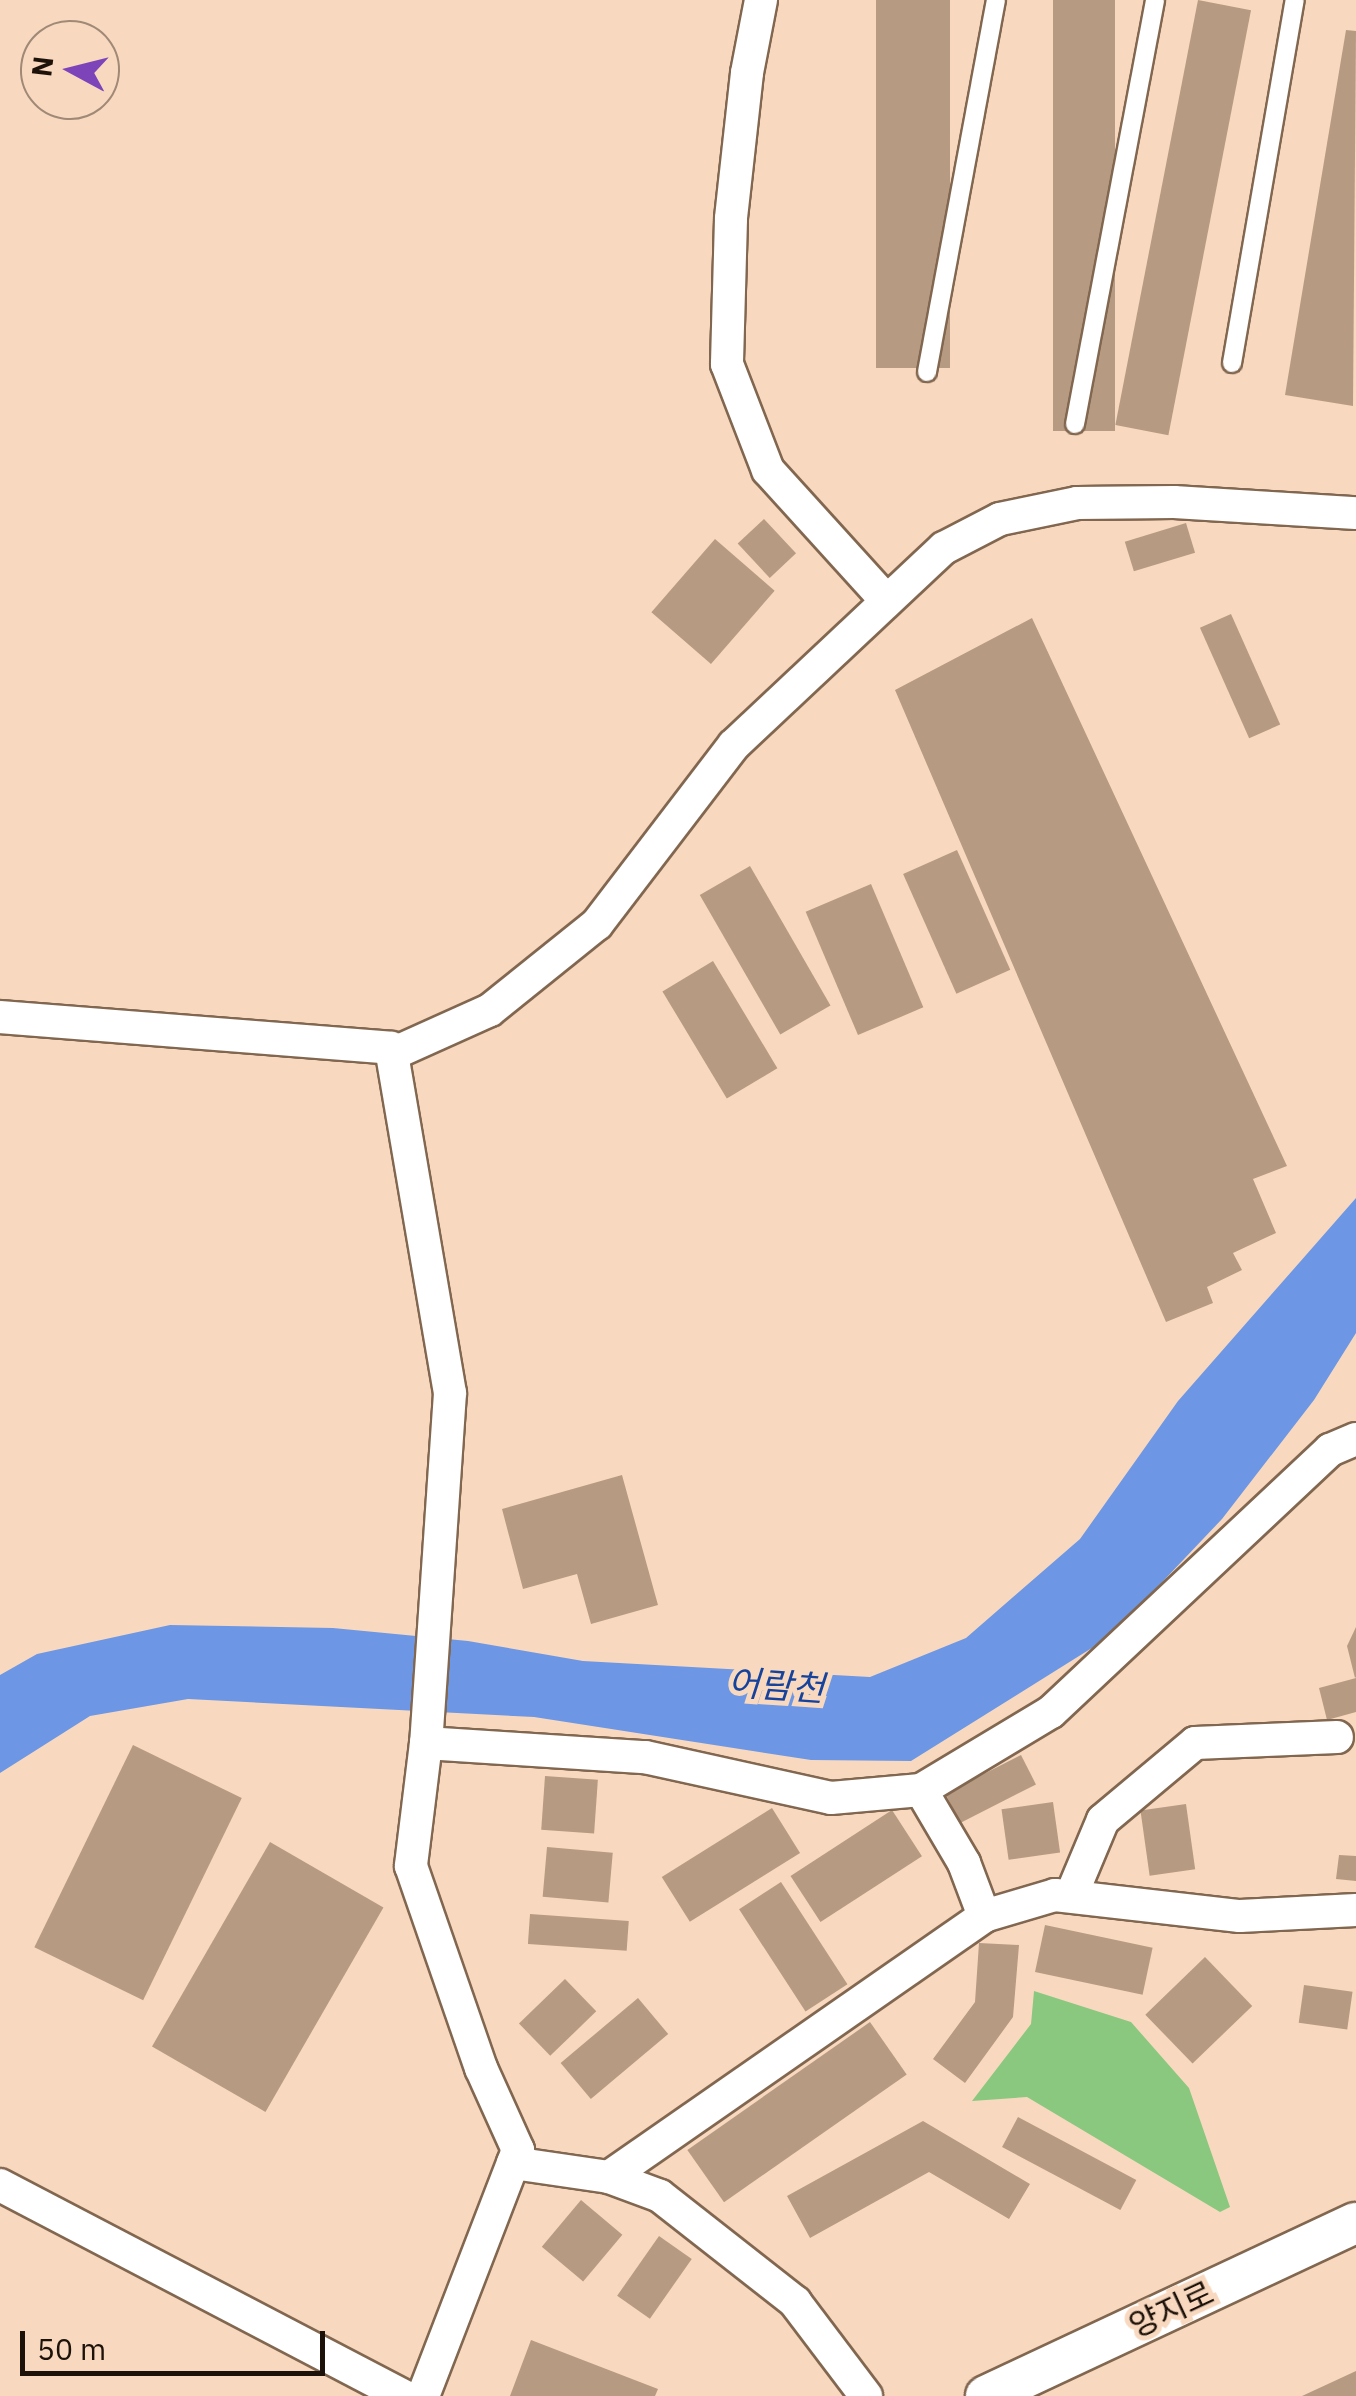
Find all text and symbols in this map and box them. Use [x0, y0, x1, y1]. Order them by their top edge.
north arrow [20, 20, 120, 120]
text: N [22, 54, 61, 79]
water label: 어람천 [726, 1661, 826, 1709]
street label: 양지로 [1123, 2273, 1219, 2345]
scale bar [25, 2311, 330, 2373]
text: 50 m [37, 2329, 106, 2368]

